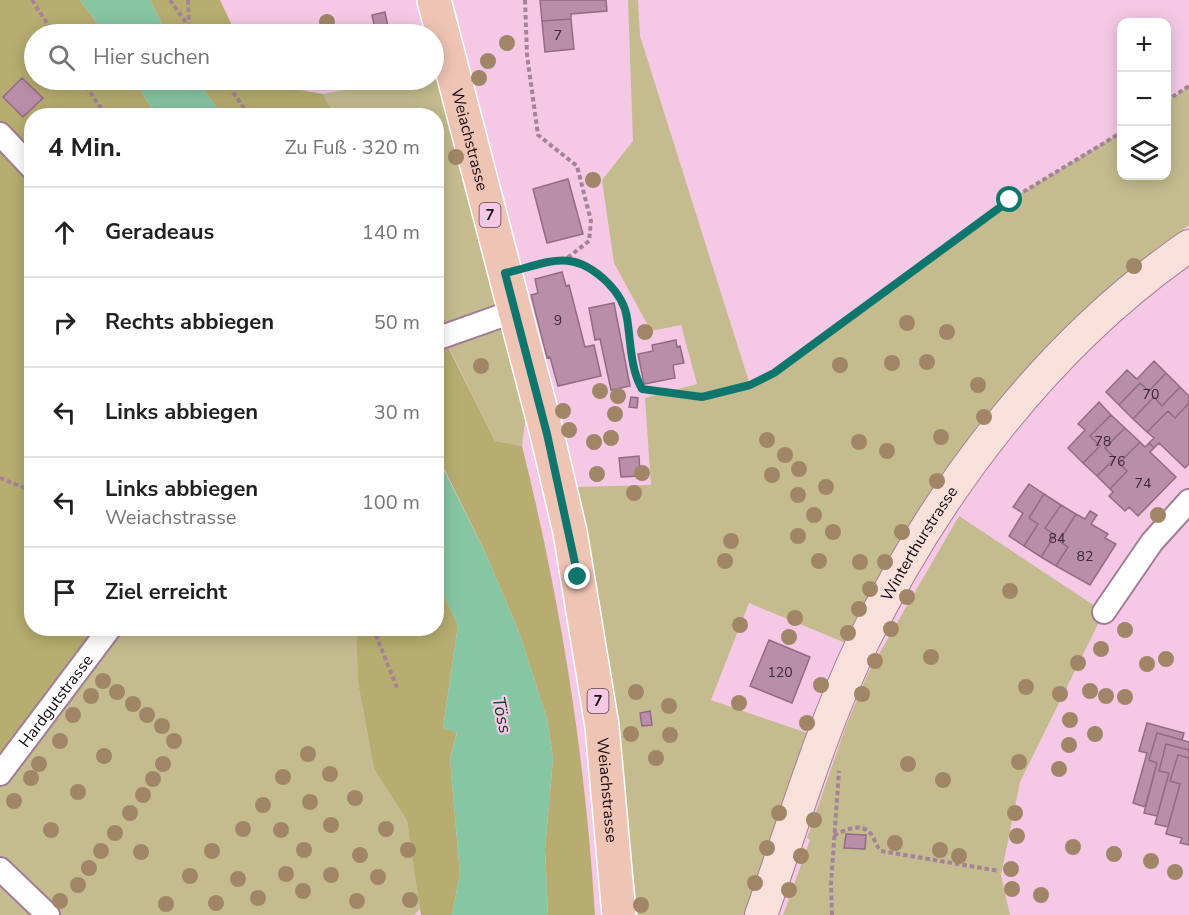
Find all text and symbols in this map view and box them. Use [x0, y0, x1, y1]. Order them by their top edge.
map controls [1117, 18, 1171, 180]
button: + [1117, 18, 1171, 72]
search box [24, 24, 444, 90]
house number: 7 [554, 26, 562, 45]
icon: search [45, 41, 78, 74]
text: Hier suchen [93, 42, 210, 72]
button: − [1117, 72, 1171, 126]
street label: Weiachstrasse [445, 86, 493, 193]
button: layers [1117, 126, 1171, 180]
text: 4 Min. [48, 130, 121, 165]
text: Zu Fuß · 320 m [285, 134, 420, 161]
route start [996, 186, 1022, 212]
road number: 7 [480, 203, 500, 227]
icon: ahead [48, 216, 81, 249]
text: Geradeaus [105, 217, 214, 247]
text: 140 m [362, 219, 420, 246]
icon: right [48, 306, 81, 339]
text: Rechts abbiegen [105, 307, 274, 337]
text: 50 m [374, 309, 420, 336]
house number: 9 [554, 311, 562, 330]
house number: 70 [1143, 385, 1159, 404]
icon: left [48, 396, 81, 429]
text: Links abbiegen [105, 397, 258, 427]
text: 30 m [374, 399, 420, 426]
house number: 78 [1095, 432, 1111, 451]
house number: 76 [1109, 452, 1125, 471]
text: Links abbiegen [105, 474, 258, 504]
house number: 74 [1135, 474, 1151, 493]
street label: Winterthurstrasse [876, 482, 963, 605]
icon: left [48, 486, 81, 519]
text: 100 m [362, 489, 420, 516]
text: Weiachstrasse [105, 504, 236, 531]
house number: 84 [1049, 529, 1065, 548]
house number: 82 [1077, 547, 1093, 566]
route end [564, 563, 590, 589]
icon: arrive [48, 576, 81, 609]
text: Ziel erreicht [105, 577, 227, 607]
street label: Hardgutstrasse [14, 650, 98, 752]
house number: 120 [767, 663, 793, 682]
road number: 7 [588, 689, 608, 713]
water label: Töss [486, 695, 518, 735]
street label: Weiachstrasse [591, 737, 622, 843]

